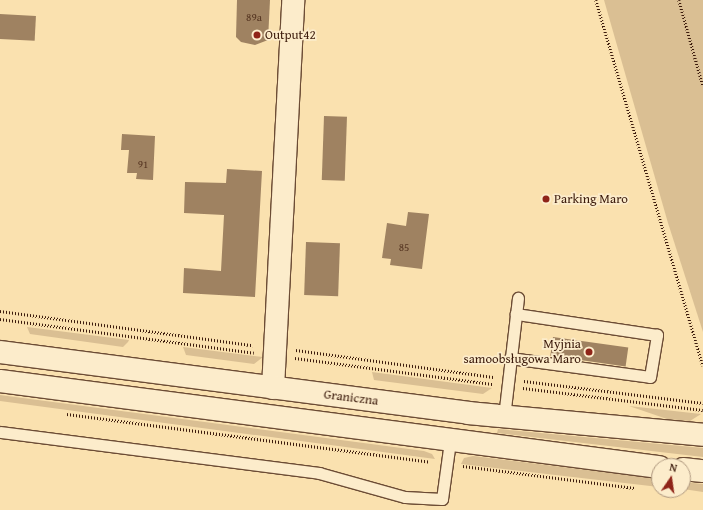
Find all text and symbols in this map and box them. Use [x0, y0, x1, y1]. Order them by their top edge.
house number: 89a [246, 10, 262, 24]
place label: Output42 [265, 27, 316, 43]
marker: Output42 [252, 30, 262, 40]
house number: 91 [138, 157, 148, 171]
place label: Parking Maro [554, 191, 628, 207]
marker: Parking Maro [541, 194, 551, 204]
house number: 85 [399, 240, 409, 254]
place label: Myjnia samoobsługowa Maro [464, 337, 581, 368]
marker: Myjnia samoobsługowa Maro [584, 347, 594, 357]
street label: Graniczna [323, 387, 379, 409]
north arrow [651, 458, 691, 498]
text: N [668, 459, 679, 476]

